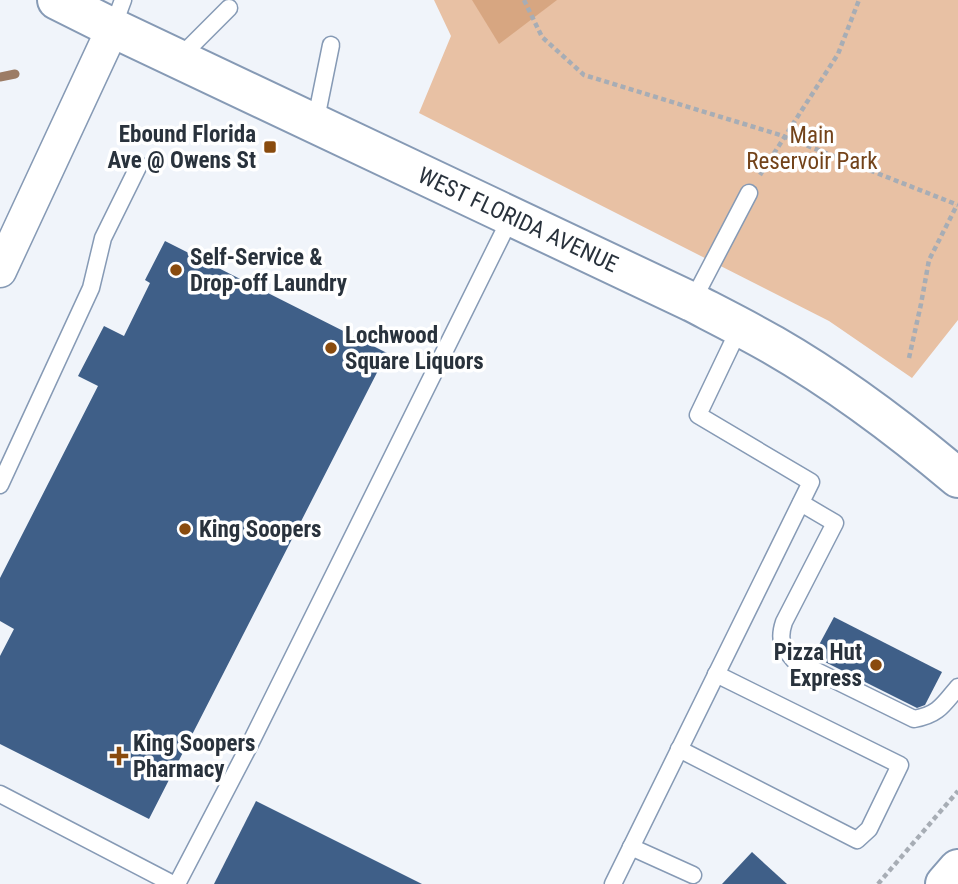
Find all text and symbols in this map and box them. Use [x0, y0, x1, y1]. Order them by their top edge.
place label: Ebound Florida Ave @ Owens St [107, 121, 256, 174]
park label: Main Reservoir Park [746, 122, 878, 175]
marker: Ebound Florida Ave @ Owens St [262, 139, 278, 155]
street label: WEST FLORIDA AVENUE [414, 162, 622, 278]
place label: Self-Service & Drop-off Laundry [190, 244, 348, 297]
marker: Self-Service & Drop-off Laundry [168, 262, 184, 278]
place label: Lochwood Square Liquors [345, 322, 484, 375]
marker: Lochwood Square Liquors [323, 340, 339, 356]
place label: King Soopers [199, 516, 321, 543]
marker: King Soopers [177, 521, 193, 537]
place label: Pizza Hut Express [774, 639, 862, 692]
marker: Pizza Hut Express [868, 657, 884, 673]
place label: King Soopers Pharmacy [133, 730, 255, 783]
marker: King Soopers Pharmacy [111, 748, 127, 764]

